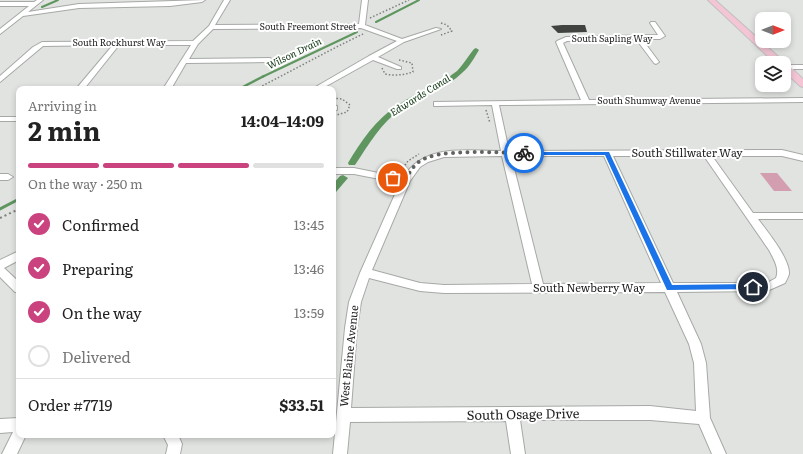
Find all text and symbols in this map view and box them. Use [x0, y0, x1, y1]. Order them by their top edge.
north arrow [755, 12, 791, 48]
map controls [755, 12, 791, 92]
street label: South Freemont Street [260, 19, 357, 33]
street label: South Sapling Way [572, 31, 653, 45]
water label: Wilson Drain [264, 33, 324, 72]
street label: South Rockhurst Way [72, 35, 166, 49]
button: layers [755, 56, 791, 92]
water label: Edwards Canal [387, 70, 453, 119]
street label: South Shumway Avenue [597, 93, 701, 107]
text: Arriving in [28, 96, 97, 115]
text: 14:04–14:09 [241, 109, 324, 132]
text: 2 min [28, 110, 101, 149]
courier [504, 133, 544, 173]
icon: bike [513, 142, 535, 164]
street label: South Stillwater Way [631, 144, 743, 160]
pin [376, 161, 410, 195]
icon: bag [382, 167, 404, 189]
text: On the way · 250 m [28, 174, 143, 193]
icon: check [28, 213, 50, 235]
text: Confirmed [62, 213, 139, 236]
text: 13:45 [294, 215, 324, 234]
icon: check [28, 257, 50, 279]
text: Preparing [62, 257, 133, 280]
text: 13:46 [293, 259, 324, 278]
pin [736, 270, 770, 304]
icon: home [742, 276, 764, 298]
street label: South Newberry Way [533, 279, 646, 295]
icon: check [28, 301, 50, 323]
text: On the way [62, 301, 142, 324]
text: 13:59 [294, 303, 324, 322]
street label: West Blaine Avenue [335, 304, 361, 408]
text: Delivered [62, 345, 131, 368]
text: Order #7719 [28, 393, 112, 416]
text: $33.51 [279, 393, 324, 416]
street label: South Osage Drive [466, 403, 580, 424]

